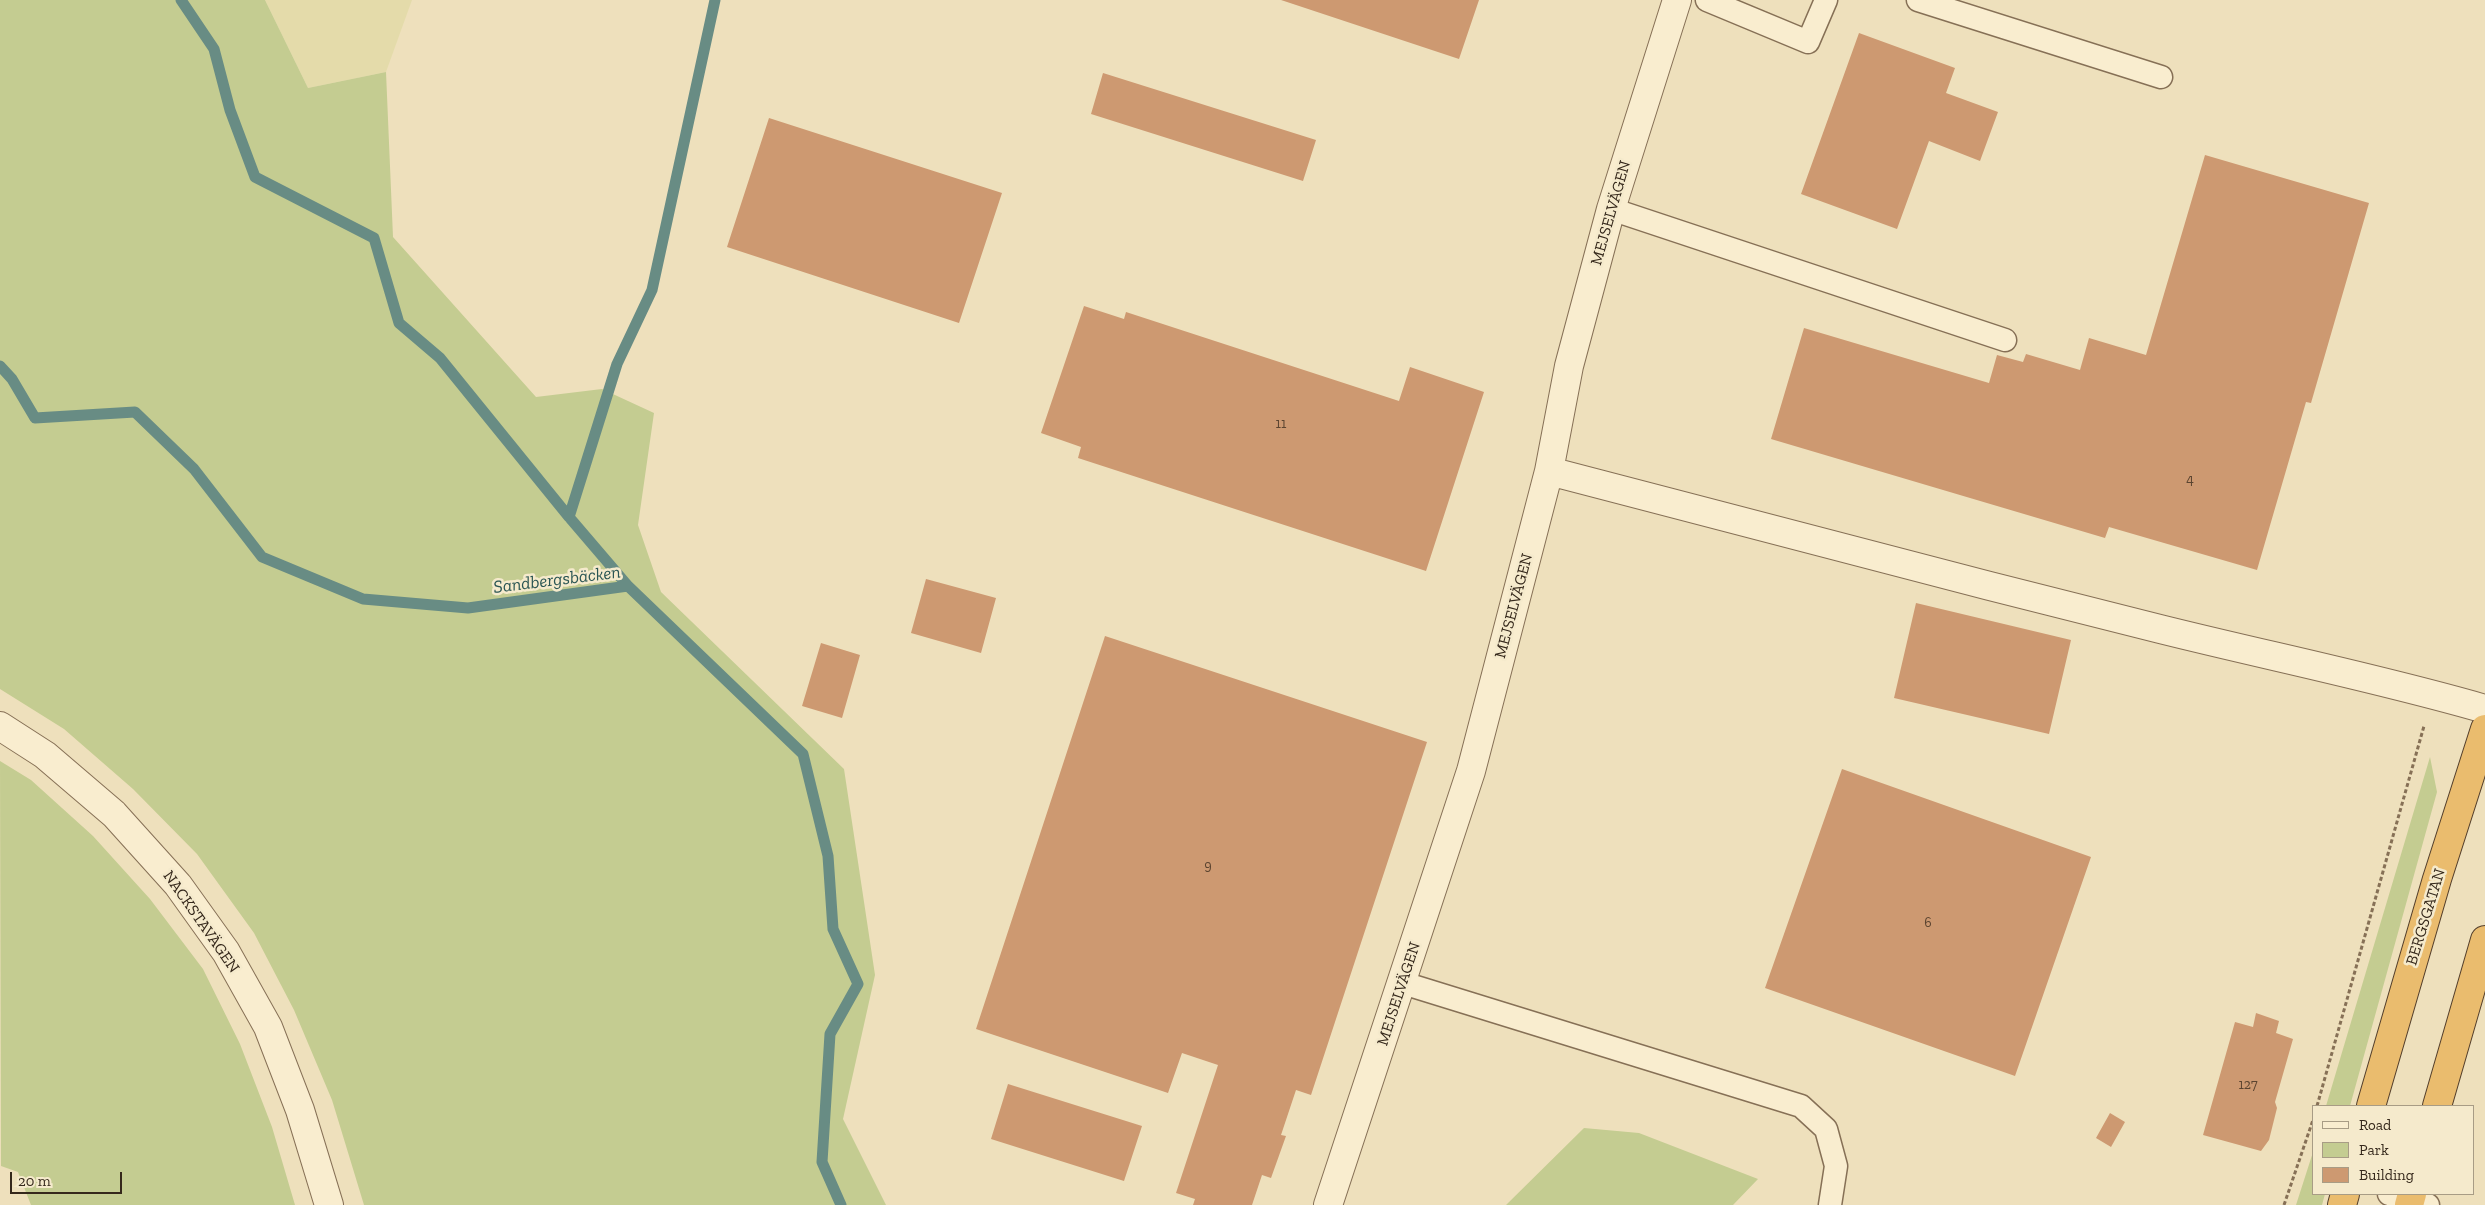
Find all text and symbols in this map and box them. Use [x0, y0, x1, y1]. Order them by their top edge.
street label: MEJSELVÄGEN [1587, 158, 1635, 268]
house number: 11 [1276, 416, 1286, 432]
house number: 4 [2186, 472, 2194, 488]
street label: MEJSELVÄGEN [1491, 551, 1537, 661]
water label: Sandbergsbäcken [492, 561, 622, 599]
house number: 9 [1204, 858, 1212, 874]
street label: BERGSGATAN [2402, 866, 2450, 968]
street label: NACKSTAVÄGEN [159, 867, 243, 977]
house number: 6 [1924, 915, 1932, 931]
street label: MEJSELVÄGEN [1373, 940, 1425, 1048]
house number: 127 [2238, 1077, 2258, 1093]
legend [2312, 1105, 2475, 1195]
text: Road [2359, 1116, 2391, 1134]
text: Park [2359, 1141, 2389, 1159]
scale bar [12, 1162, 125, 1194]
text: Building [2359, 1166, 2414, 1184]
text: 20 m [18, 1172, 51, 1190]

